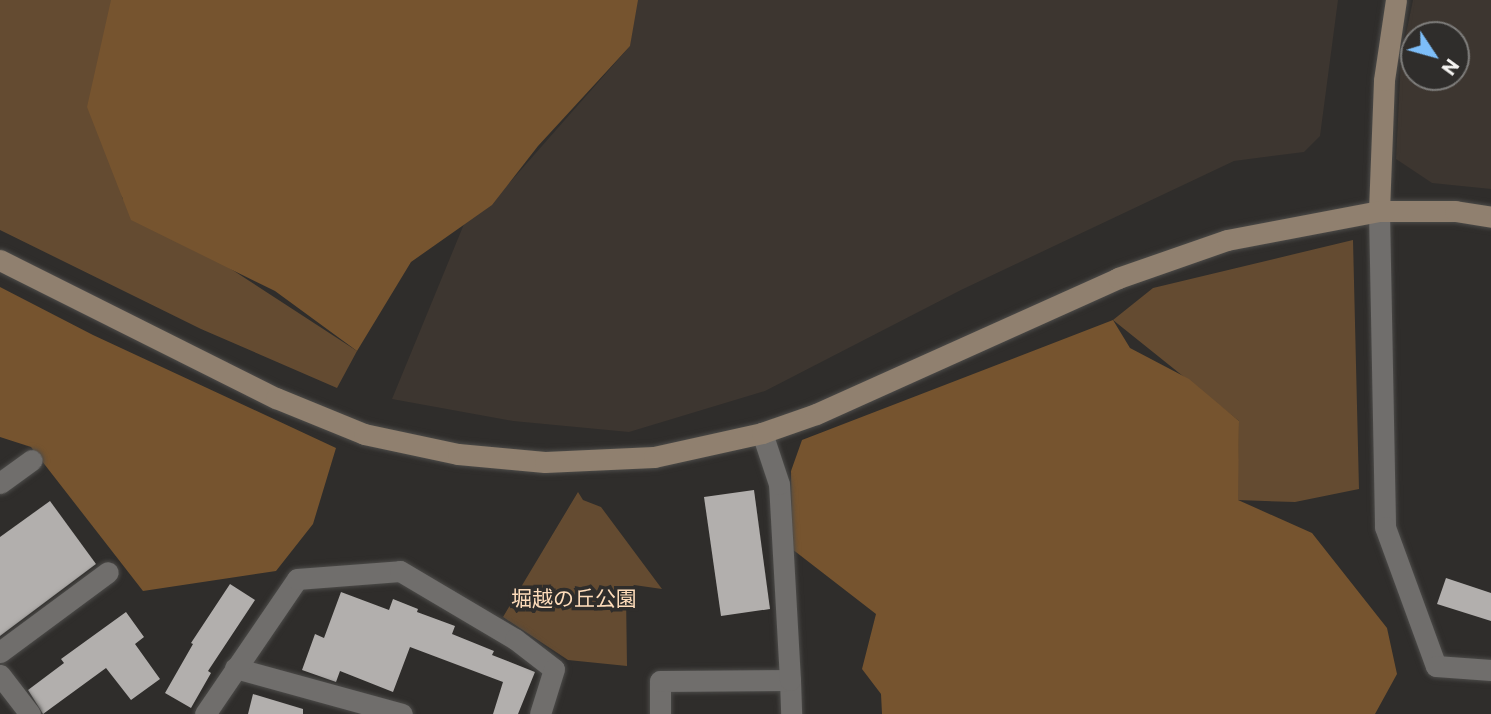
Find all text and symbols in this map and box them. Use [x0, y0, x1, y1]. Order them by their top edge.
north arrow [1400, 21, 1470, 91]
text: N [1437, 55, 1464, 80]
park label: 堀越の丘公園 [511, 585, 637, 611]

